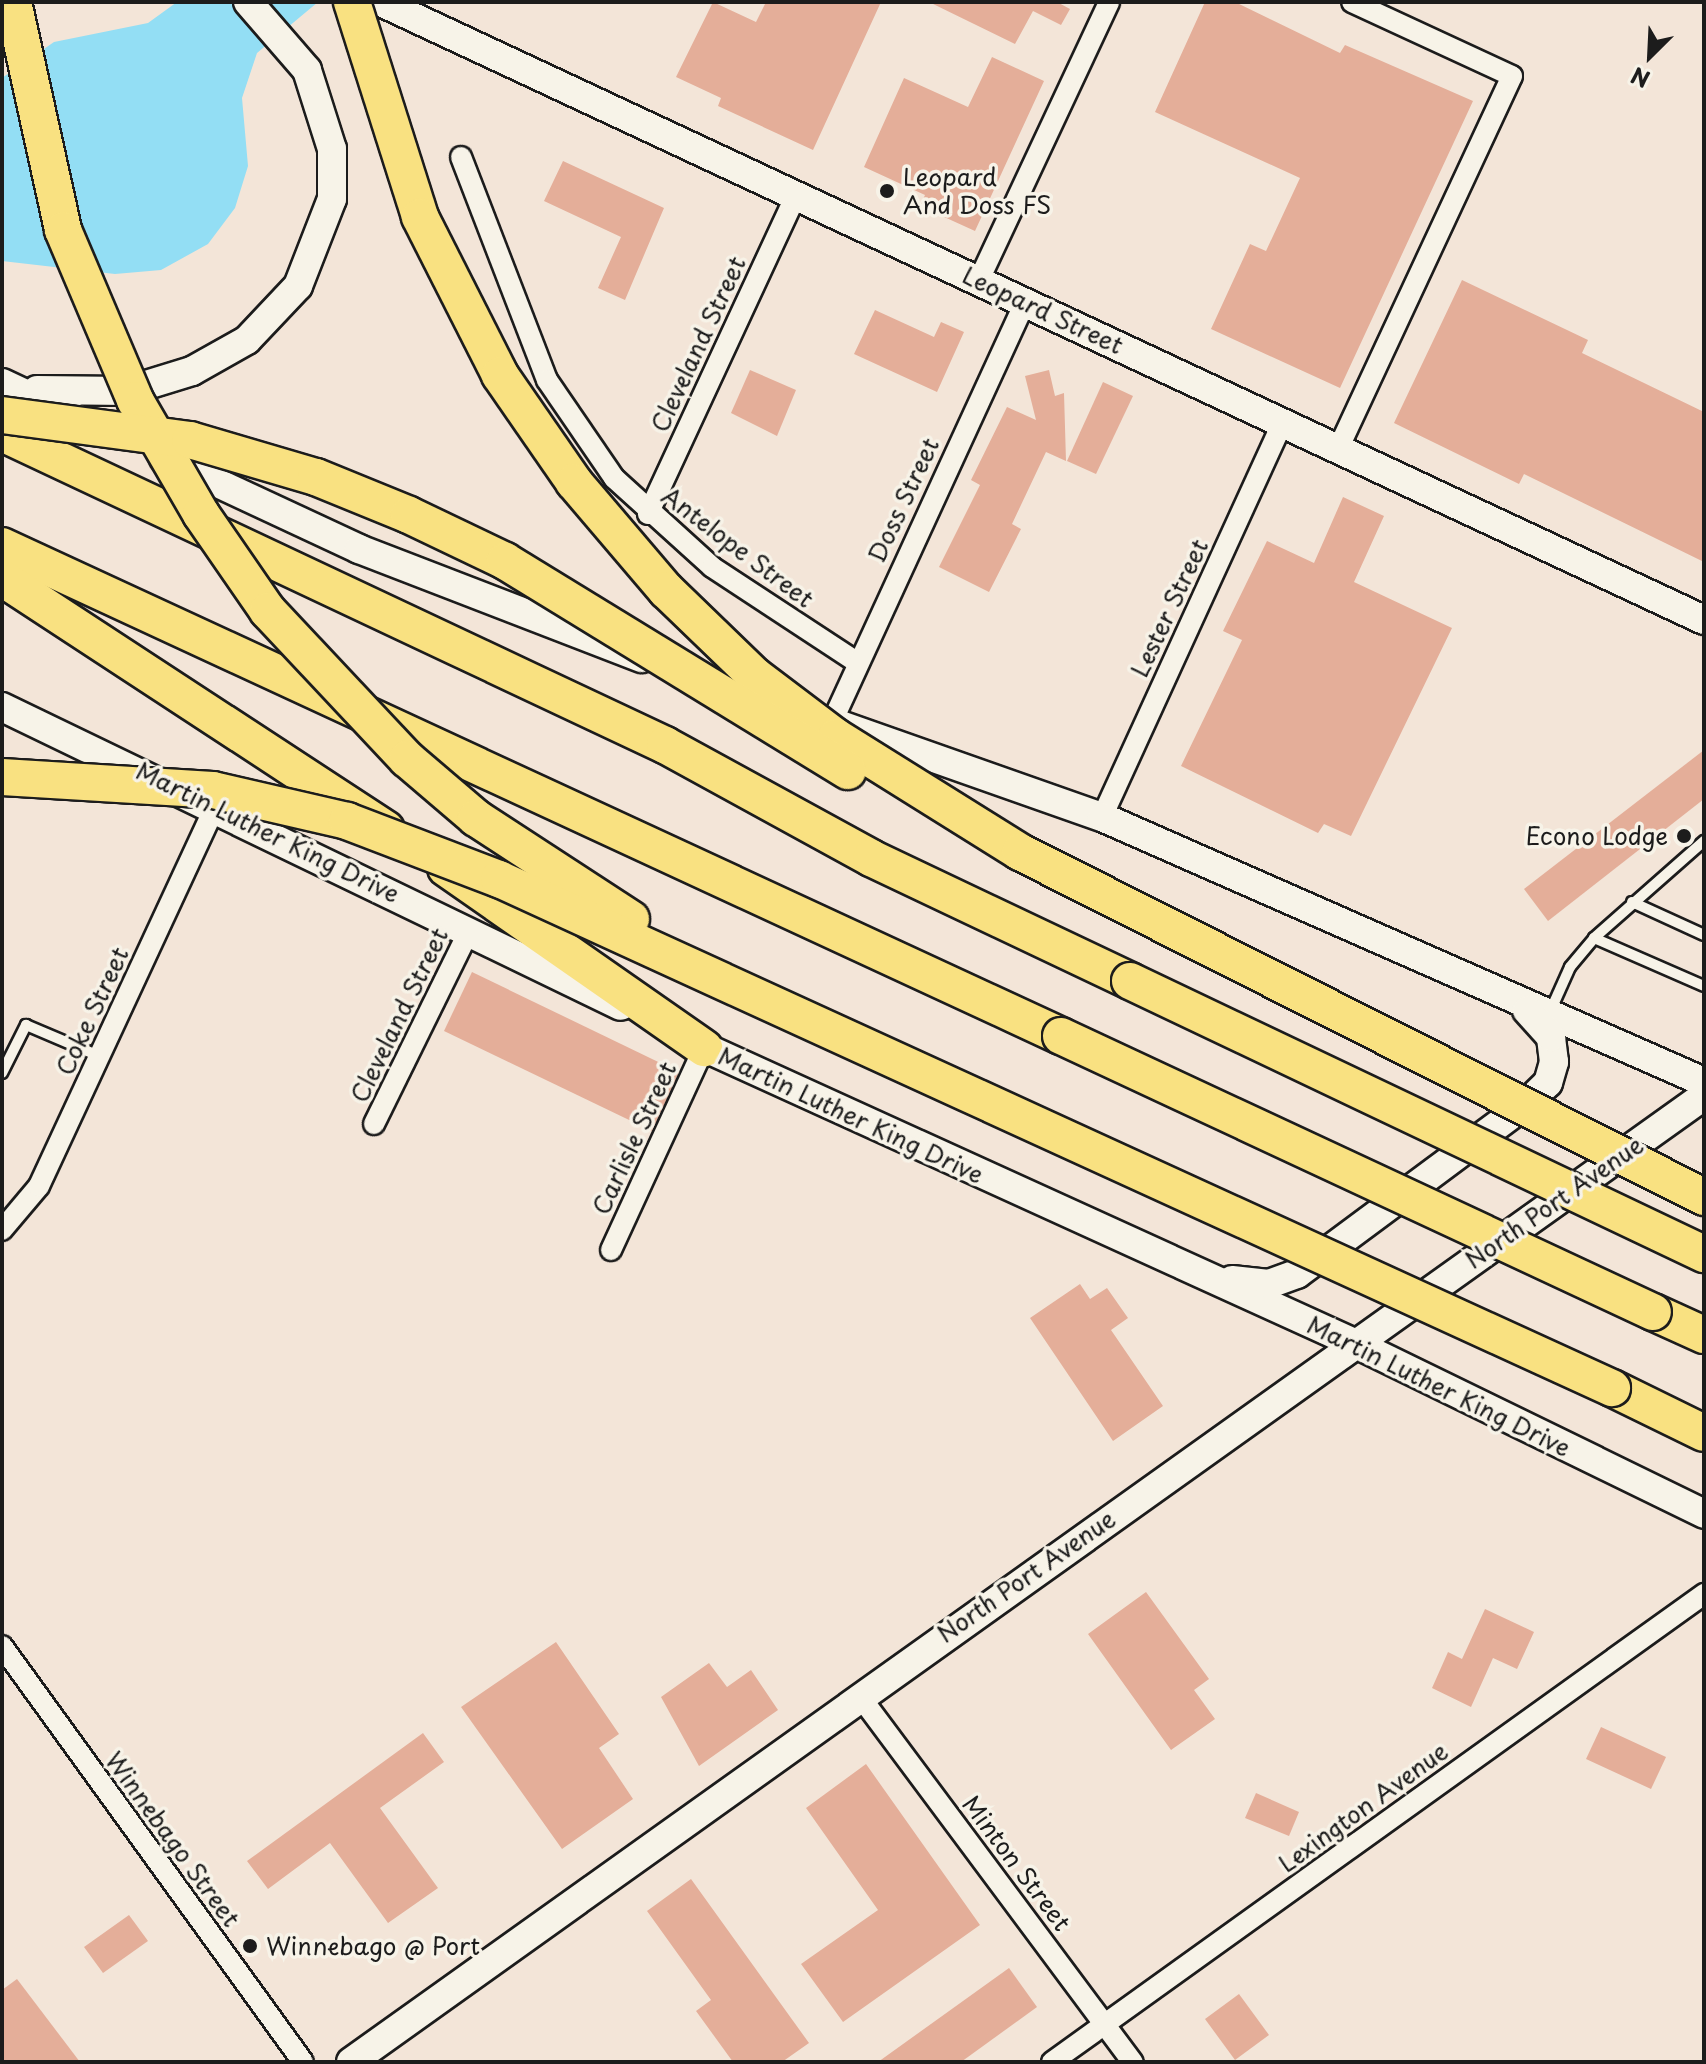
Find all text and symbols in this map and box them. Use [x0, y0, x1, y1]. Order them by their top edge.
north arrow [1610, 16, 1690, 96]
text: N [1625, 60, 1655, 97]
place label: Leopard And Doss FS [903, 163, 1049, 219]
marker: Leopard And Doss FS [878, 182, 896, 200]
street label: Cleveland Street [645, 252, 751, 436]
street label: Leopard Street [958, 260, 1128, 360]
street label: Doss Street [861, 433, 945, 567]
street label: Antelope Street [656, 481, 820, 613]
street label: Lester Street [1124, 534, 1214, 682]
street label: Martin Luther King Drive [132, 756, 404, 908]
place label: Econo Lodge [1526, 822, 1668, 850]
marker: Econo Lodge [1675, 827, 1693, 845]
street label: Cleveland Street [344, 923, 454, 1107]
street label: Coke Street [50, 942, 134, 1080]
street label: Martin Luther King Drive [714, 1041, 988, 1189]
street label: Carlisle Street [586, 1056, 682, 1220]
street label: North Port Avenue [1459, 1129, 1649, 1275]
street label: Martin Luther King Drive [1303, 1310, 1575, 1462]
street label: North Port Avenue [931, 1503, 1121, 1649]
street label: Lexington Avenue [1274, 1737, 1452, 1877]
street label: Winnebago Street [100, 1746, 246, 1932]
street label: Minton Street [957, 1790, 1077, 1936]
place label: Winnebago @ Port [266, 1932, 480, 1960]
marker: Winnebago @ Port [241, 1937, 259, 1955]

